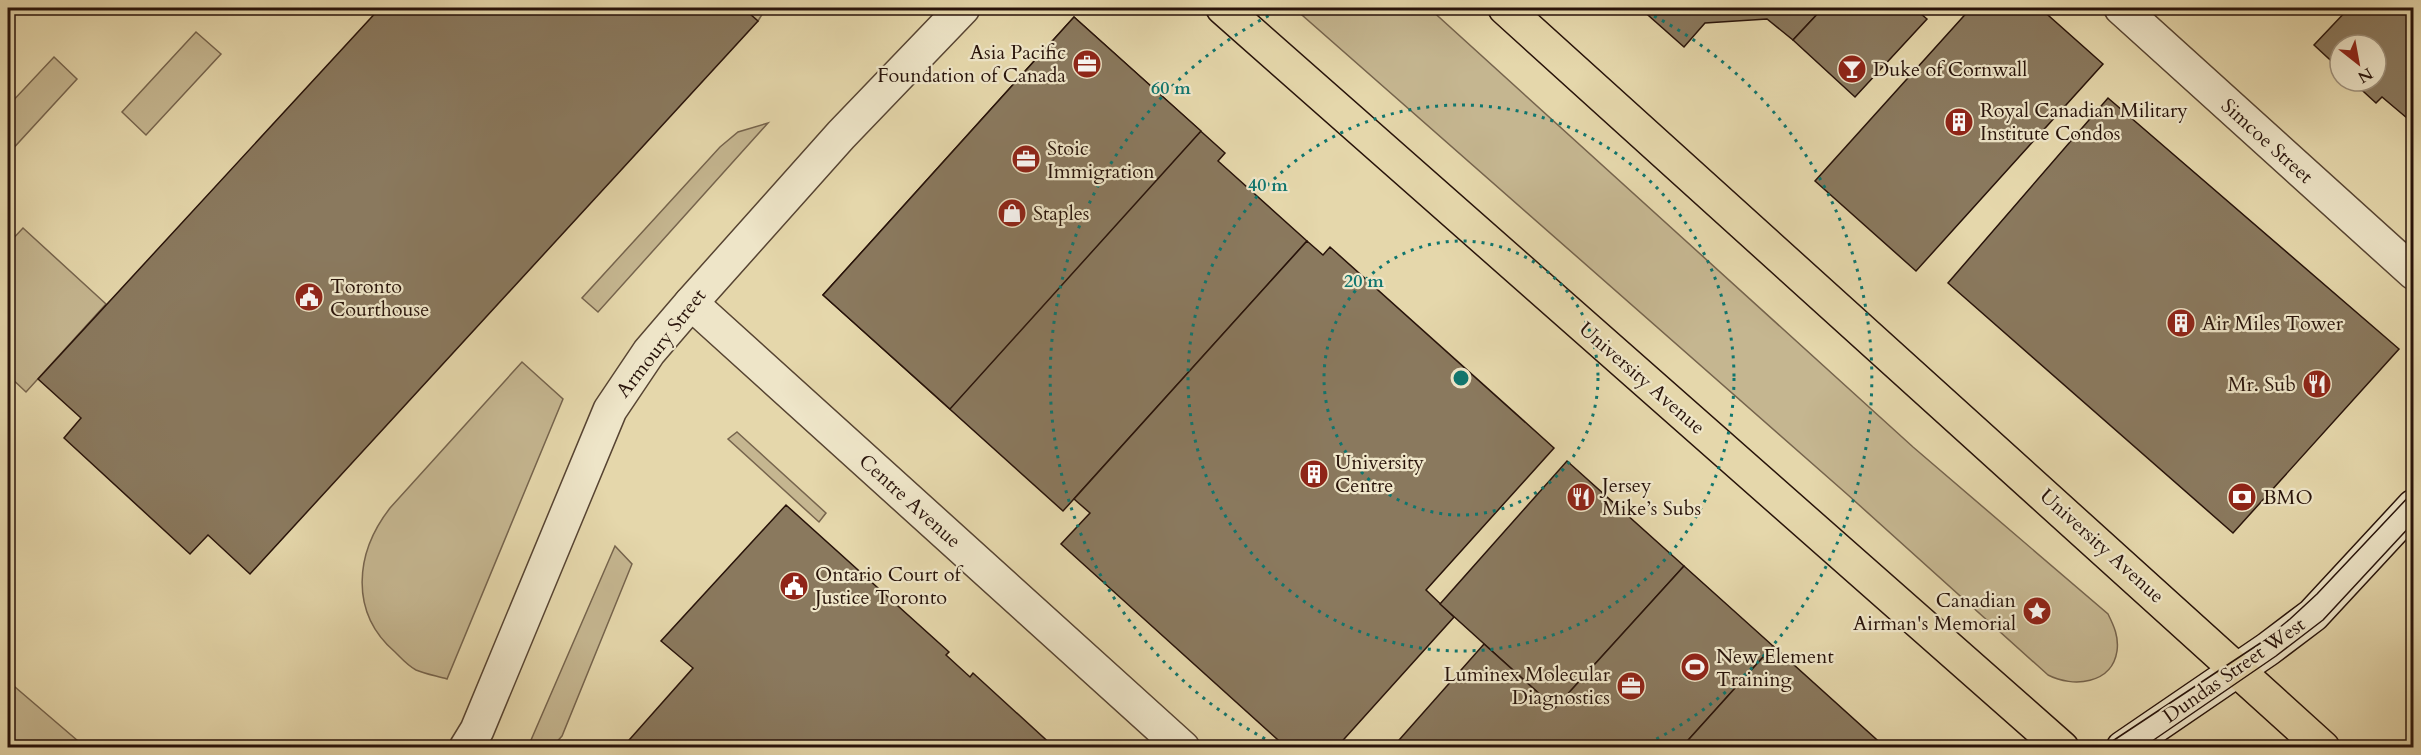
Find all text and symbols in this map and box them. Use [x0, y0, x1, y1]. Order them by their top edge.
north arrow [2328, 33, 2388, 93]
place label: Asia Pacific Foundation of Canada [877, 39, 1066, 89]
office icon: Asia Pacific Foundation of Canada [1071, 48, 1103, 80]
bar icon: Duke of Cornwall [1836, 53, 1868, 85]
place label: Duke of Cornwall [1873, 56, 2027, 83]
text: N [2353, 62, 2377, 88]
text: 60 m [1151, 76, 1191, 101]
street label: Simcoe Street [2215, 92, 2319, 190]
place label: Royal Canadian Military Institute Condos [1980, 97, 2188, 147]
building icon: Royal Canadian Military Institute Condos [1943, 106, 1975, 138]
place label: Stoic Immigration [1047, 135, 1155, 185]
office icon: Stoic Immigration [1010, 143, 1042, 175]
text: 40 m [1248, 173, 1288, 198]
shop icon: Staples [996, 197, 1028, 229]
place label: Staples [1033, 200, 1089, 227]
text: 20 m [1344, 269, 1384, 294]
place label: Toronto Courthouse [330, 273, 429, 323]
public building icon: Toronto Courthouse [293, 281, 325, 313]
street label: Armoury Street [610, 282, 713, 403]
building icon: Air Miles Tower [2165, 307, 2197, 339]
place label: Air Miles Tower [2202, 310, 2344, 337]
street label: University Avenue [1573, 316, 1711, 440]
centre of rings [1451, 368, 1471, 388]
restaurant icon: Mr. Sub [2301, 368, 2333, 400]
place label: Mr. Sub [2228, 371, 2296, 398]
street label: Centre Avenue [853, 448, 967, 554]
place label: University Centre [1335, 449, 1424, 499]
building icon: University Centre [1298, 458, 1330, 490]
place label: Jersey Mike’s Subs [1599, 472, 1701, 522]
restaurant icon: Jersey Mike’s Subs [1565, 481, 1597, 513]
bank icon: BMO [2226, 481, 2258, 513]
street label: University Avenue [2034, 483, 2170, 609]
place label: BMO [2263, 484, 2313, 511]
place label: Ontario Court of Justice Toronto [812, 561, 964, 611]
public building icon: Ontario Court of Justice Toronto [778, 570, 810, 602]
place label: Canadian Airman's Memorial [1853, 587, 2017, 637]
place icon: Canadian Airman's Memorial [2021, 595, 2053, 627]
street label: Dundas Street West [2158, 610, 2311, 729]
place label: New Element Training [1716, 643, 1834, 693]
sports icon: New Element Training [1679, 651, 1711, 683]
place label: Luminex Molecular Diagnostics [1444, 661, 1611, 711]
office icon: Luminex Molecular Diagnostics [1615, 670, 1647, 702]

